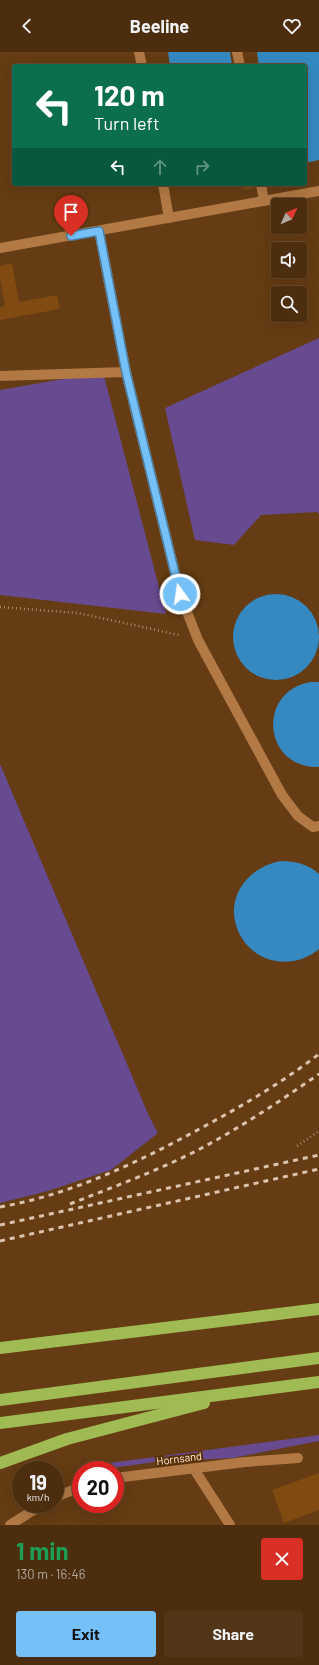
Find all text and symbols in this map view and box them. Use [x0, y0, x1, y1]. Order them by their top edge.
icon: back [16, 15, 38, 37]
text: Beeline [130, 15, 189, 37]
icon: heart [281, 15, 303, 37]
text: 120 m [94, 78, 165, 112]
icon: left [28, 80, 80, 132]
text: Turn left [94, 112, 160, 134]
icon: left [107, 156, 129, 178]
icon: ahead [149, 156, 171, 178]
icon: right [191, 156, 213, 178]
pin [54, 195, 88, 236]
north arrow [271, 198, 307, 234]
map controls [271, 198, 307, 322]
icon: arrive [60, 201, 82, 223]
button: sound [271, 242, 307, 278]
button: search [271, 286, 307, 322]
position arrow [159, 573, 201, 615]
street label: Hornsand [155, 1449, 203, 1467]
speed limit sign: 20 [72, 1461, 124, 1513]
text: 19 [29, 1470, 47, 1494]
text: km/h [27, 1491, 49, 1503]
text: 1 min [16, 1536, 69, 1565]
button: close [261, 1538, 303, 1580]
text: 130 m · 16:46 [16, 1566, 85, 1582]
button: Exit [16, 1611, 156, 1657]
button: Share [164, 1611, 303, 1657]

